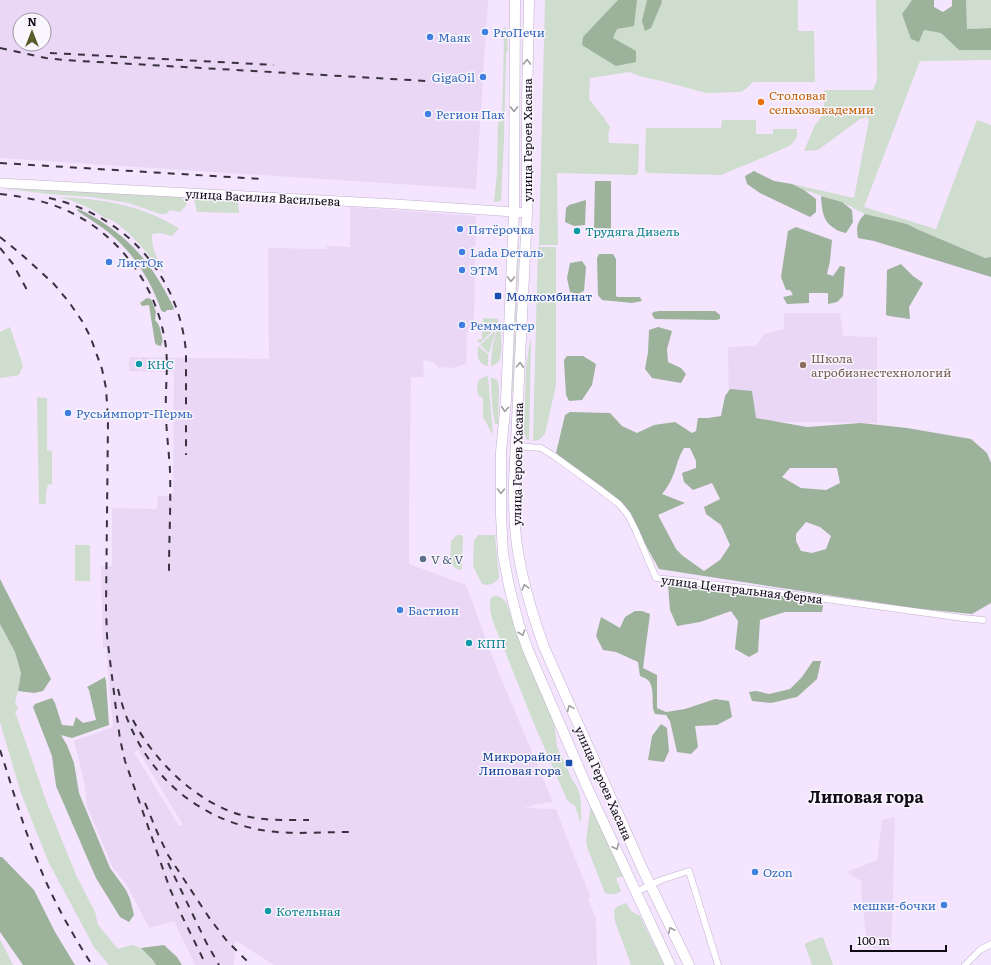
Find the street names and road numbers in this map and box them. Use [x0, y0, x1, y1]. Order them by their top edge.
street label: улица Героев Хасана [518, 78, 536, 202]
street label: улица Василия Васильева [185, 184, 341, 210]
street label: улица Героев Хасана [507, 402, 527, 526]
street label: улица Центральная Ферма [660, 570, 824, 608]
street label: улица Героев Хасана [571, 723, 638, 843]

